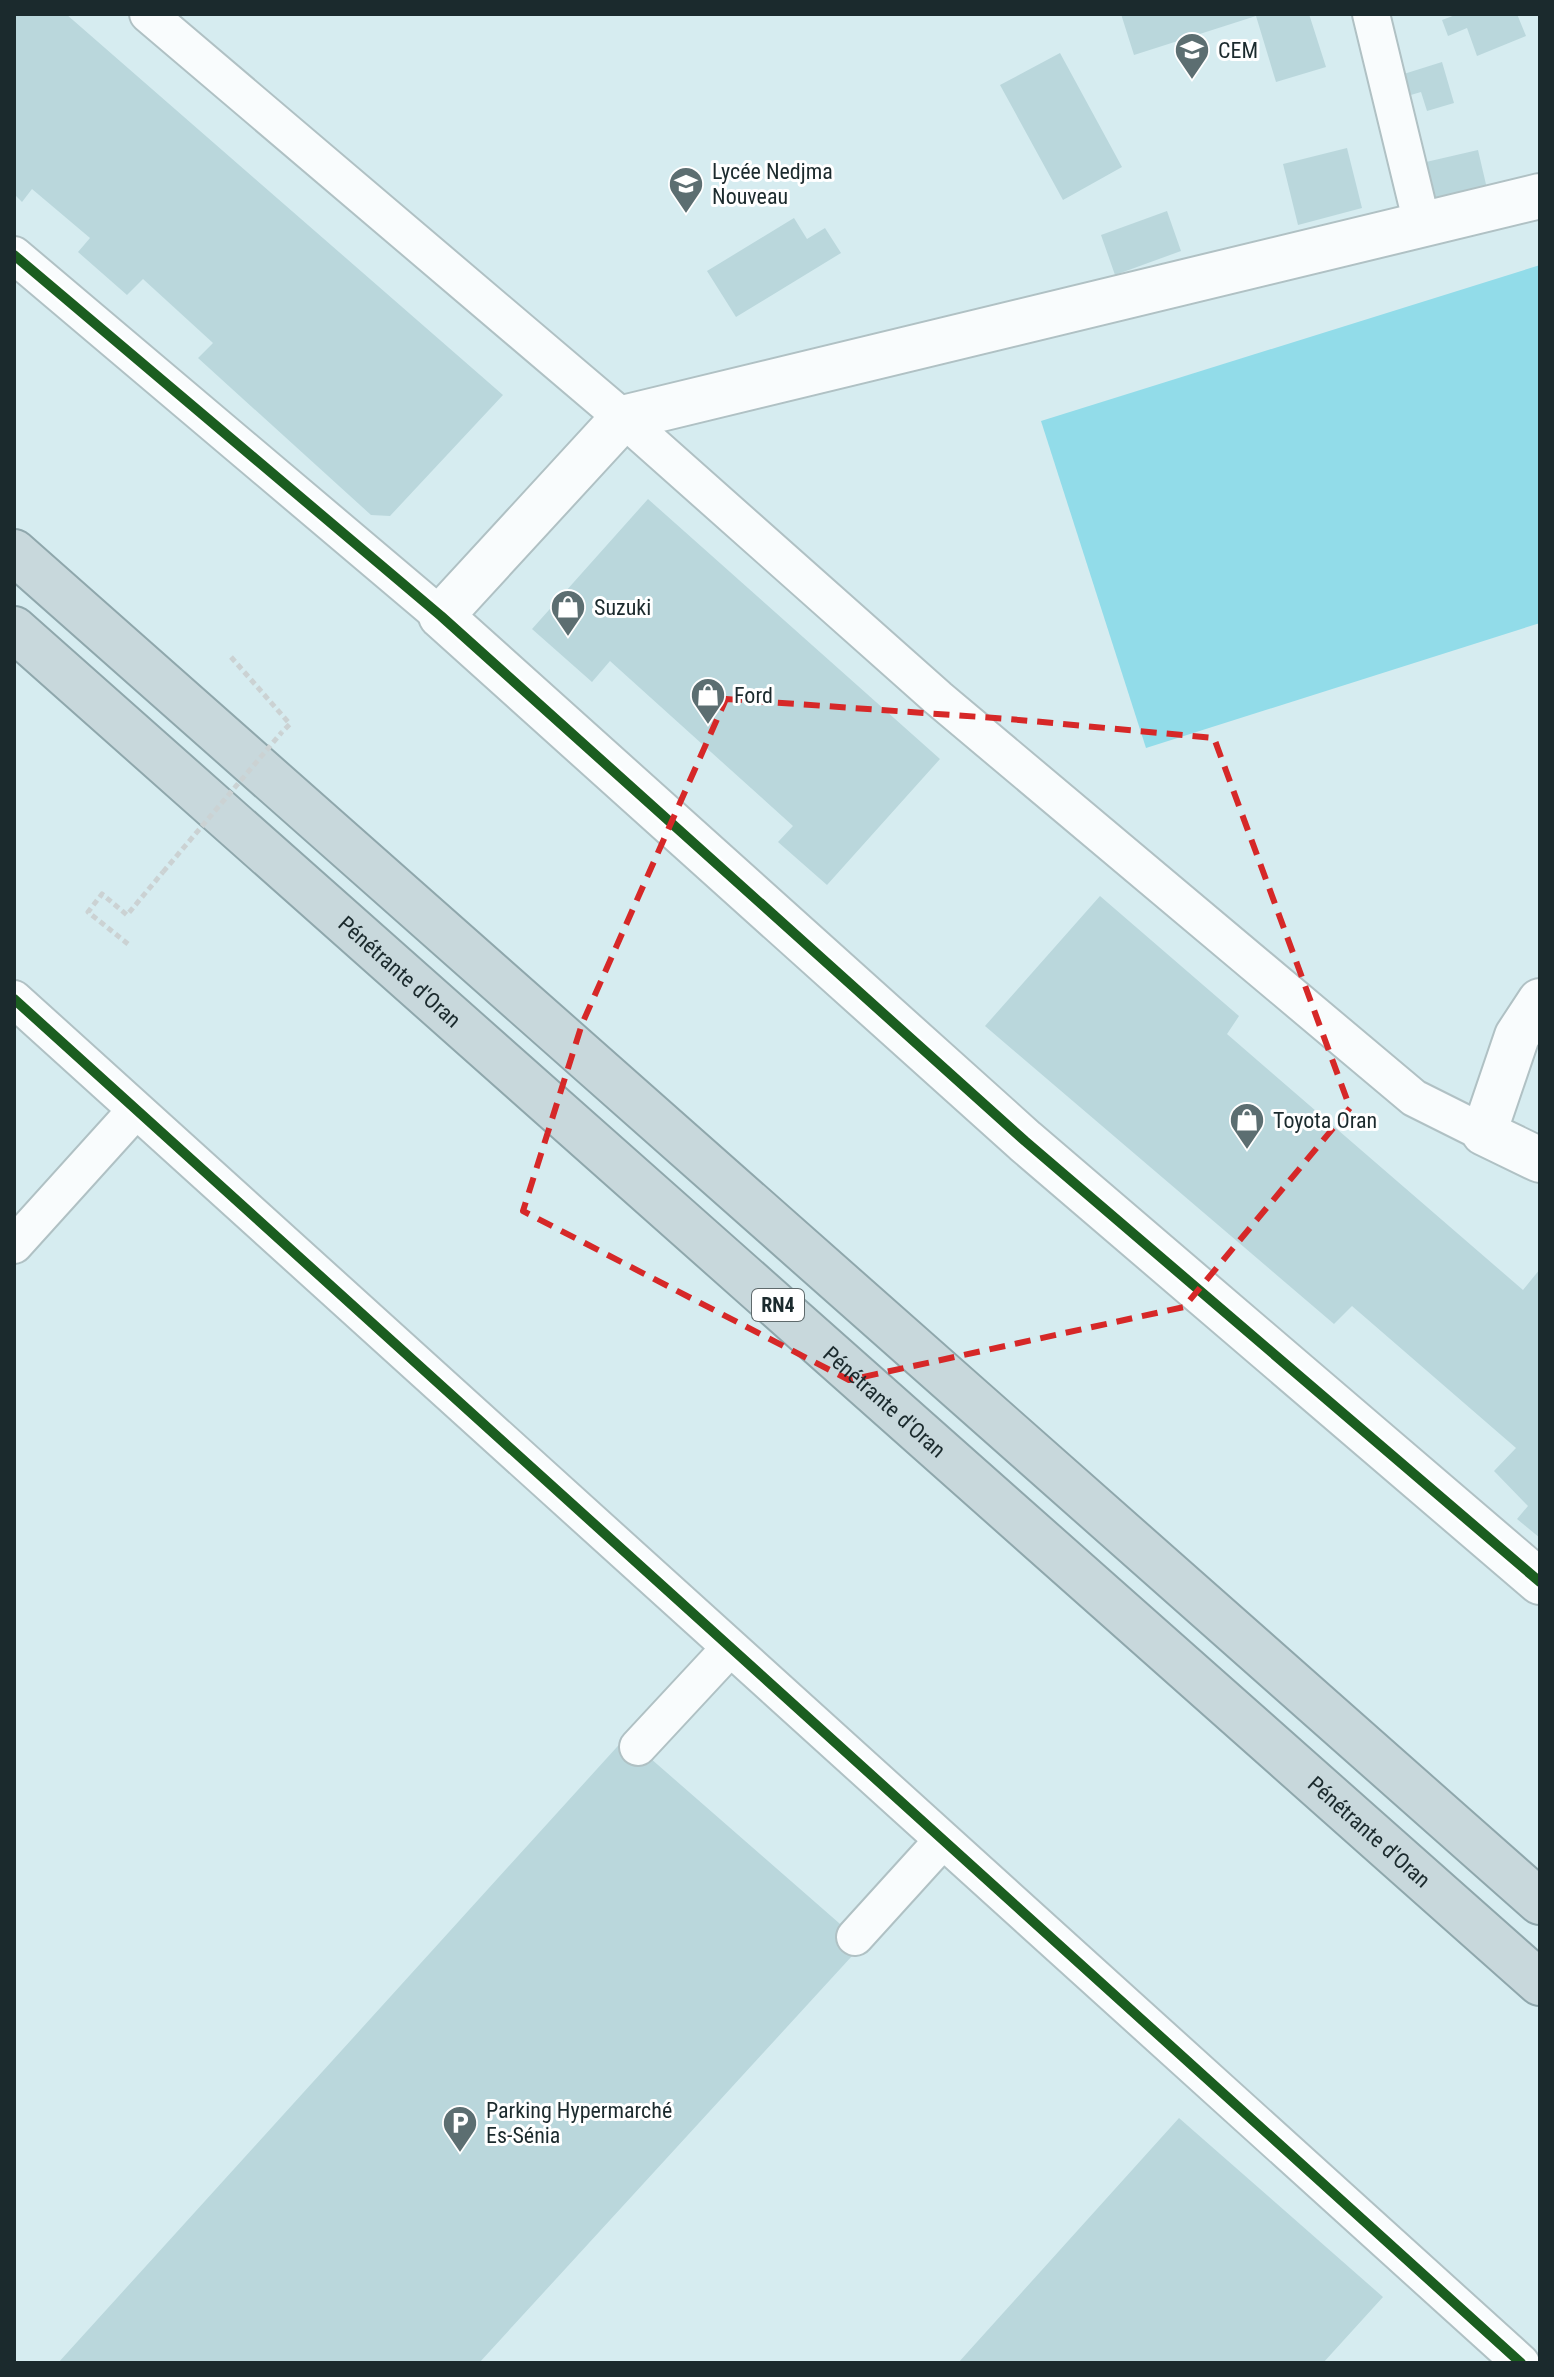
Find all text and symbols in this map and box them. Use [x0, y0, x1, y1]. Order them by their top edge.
school or university icon: CEM [1173, 31, 1211, 81]
place label: CEM [1218, 38, 1258, 63]
place label: Lycée Nedjma Nouveau [712, 159, 833, 209]
school or university icon: Lycée Nedjma Nouveau [667, 165, 705, 215]
shop icon: Suzuki [549, 588, 587, 638]
place label: Suzuki [594, 595, 651, 620]
shop icon: Ford [689, 676, 727, 726]
place label: Ford [734, 683, 773, 708]
street label: Pénétrante d'Oran [333, 911, 466, 1033]
shop icon: Toyota Oran [1228, 1101, 1266, 1151]
place label: Toyota Oran [1273, 1108, 1377, 1133]
road number: RN4 [752, 1289, 804, 1321]
street label: Pénétrante d'Oran [818, 1341, 951, 1463]
street label: Pénétrante d'Oran [1303, 1771, 1435, 1893]
place label: Parking Hypermarché Es-Sénia [486, 2098, 672, 2148]
parking icon: Parking Hypermarché Es-Sénia [441, 2104, 479, 2154]

